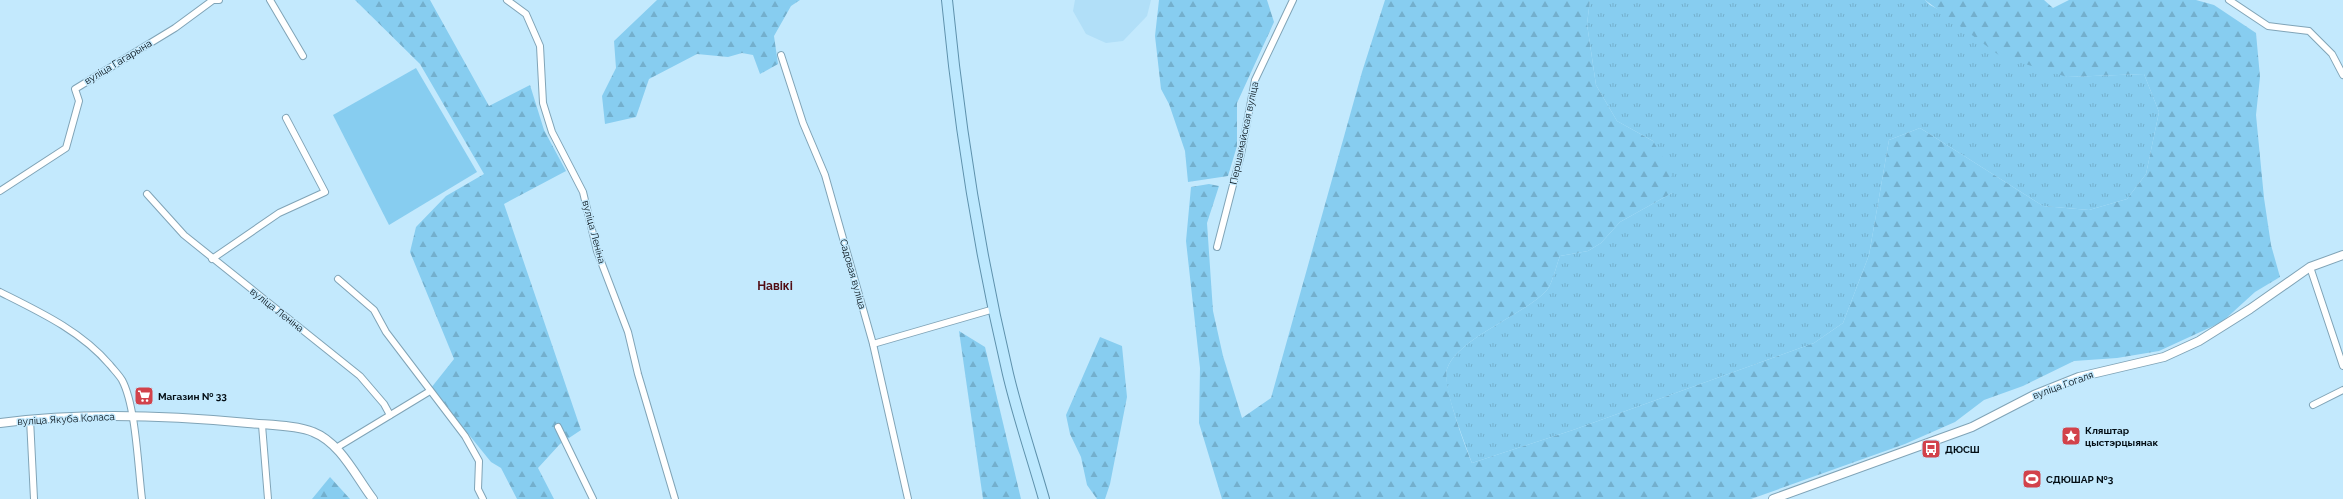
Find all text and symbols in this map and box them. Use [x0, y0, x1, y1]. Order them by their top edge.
street label: вуліца Гагарына [82, 38, 154, 86]
street label: Першамайская вуліца [1228, 81, 1260, 185]
street label: вуліца Леніна [580, 199, 608, 265]
street label: Садовая вуліца [838, 238, 868, 310]
district label: Навікі [757, 279, 793, 293]
street label: вуліца Леніна [248, 286, 306, 334]
street label: вуліца Гогаля [2031, 369, 2095, 401]
supermarket icon: Магазин № 33 [133, 385, 155, 407]
place label: Магазин № 33 [158, 391, 227, 402]
street label: вуліца Якуба Коласа [17, 411, 115, 427]
place icon: Кляштар цыстэрцыянак [2060, 425, 2082, 447]
place label: Кляштар цыстэрцыянак [2085, 425, 2159, 448]
bus stop icon: ДЮСШ [1920, 438, 1942, 460]
place label: ДЮСШ [1945, 444, 1980, 455]
sports icon: СДЮШАР №3 [2021, 468, 2043, 490]
place label: СДЮШАР №3 [2046, 474, 2114, 485]

